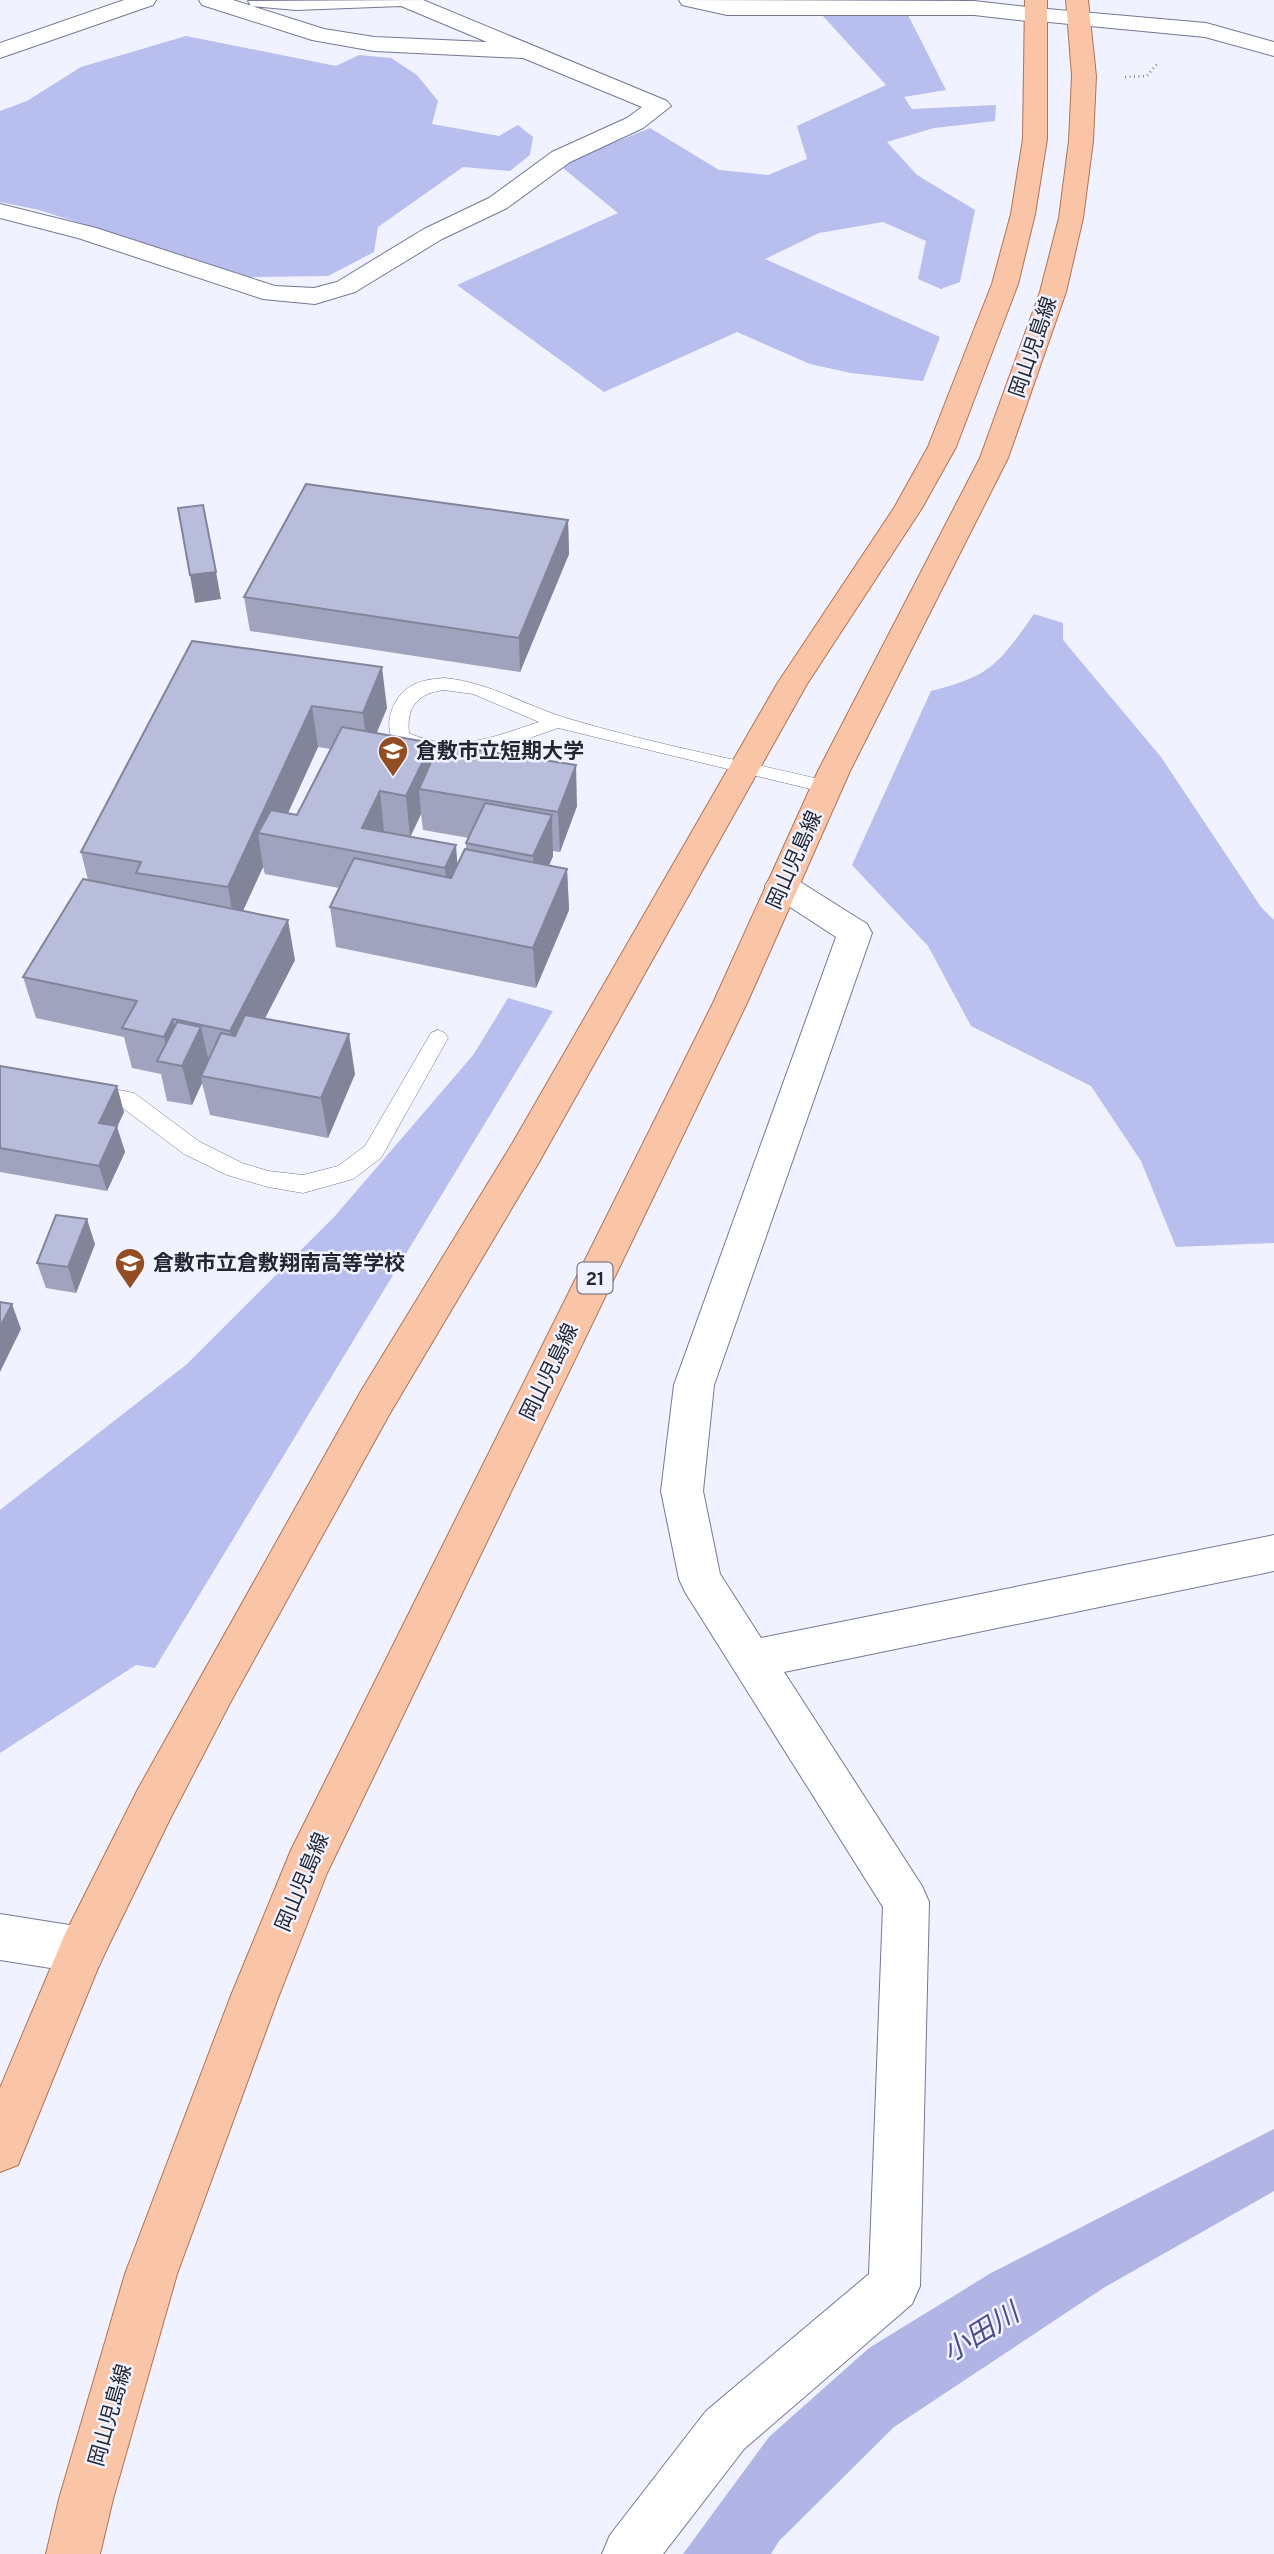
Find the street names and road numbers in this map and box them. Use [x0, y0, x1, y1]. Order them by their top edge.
street label: 岡山児島線 [1005, 293, 1064, 402]
street label: 岡山児島線 [762, 807, 829, 914]
road number: 21 [578, 1262, 612, 1294]
street label: 岡山児島線 [515, 1320, 585, 1426]
street label: 岡山児島線 [270, 1829, 336, 1936]
street label: 岡山児島線 [84, 2361, 139, 2470]

